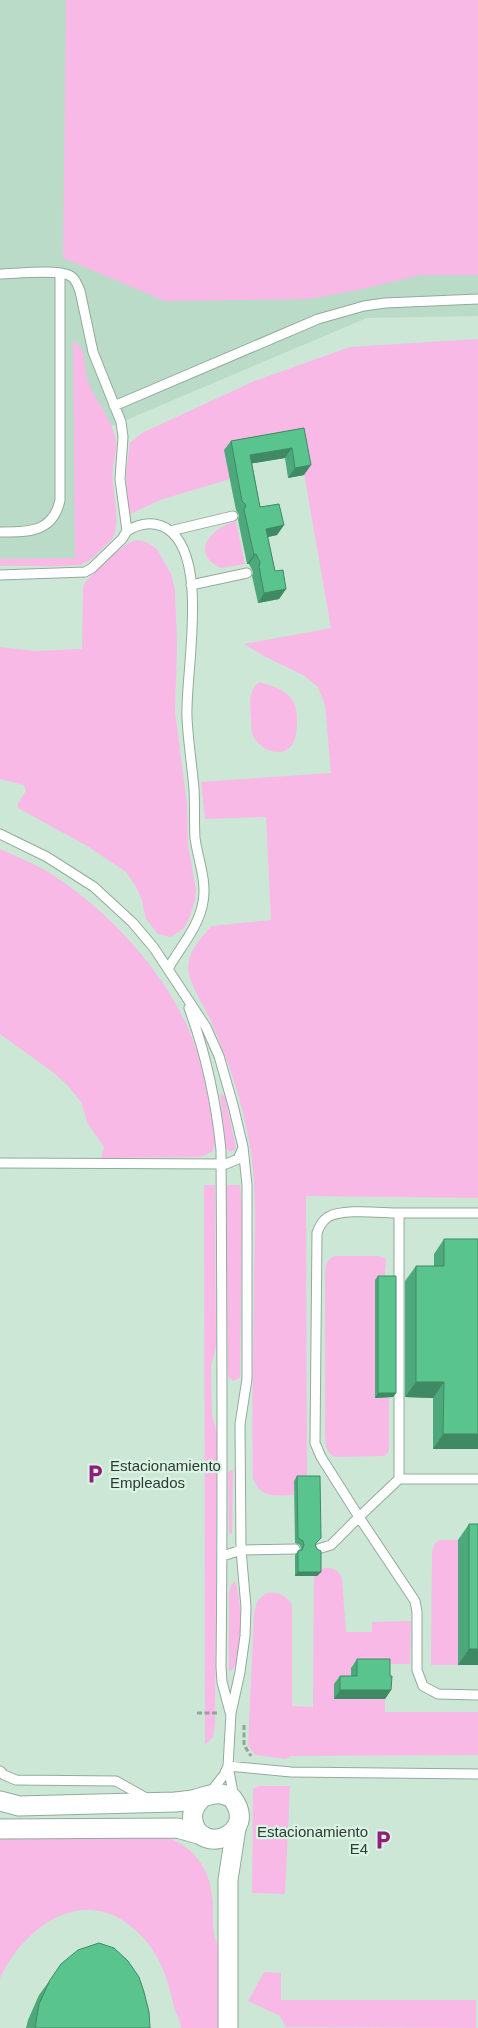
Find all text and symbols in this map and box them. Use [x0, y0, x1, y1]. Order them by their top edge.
place label: Estacionamiento Empleados [110, 1457, 221, 1491]
parking icon: Estacionamiento Empleados [84, 1463, 106, 1485]
place label: Estacionamiento E4 [257, 1823, 368, 1857]
parking icon: Estacionamiento E4 [372, 1829, 394, 1851]

